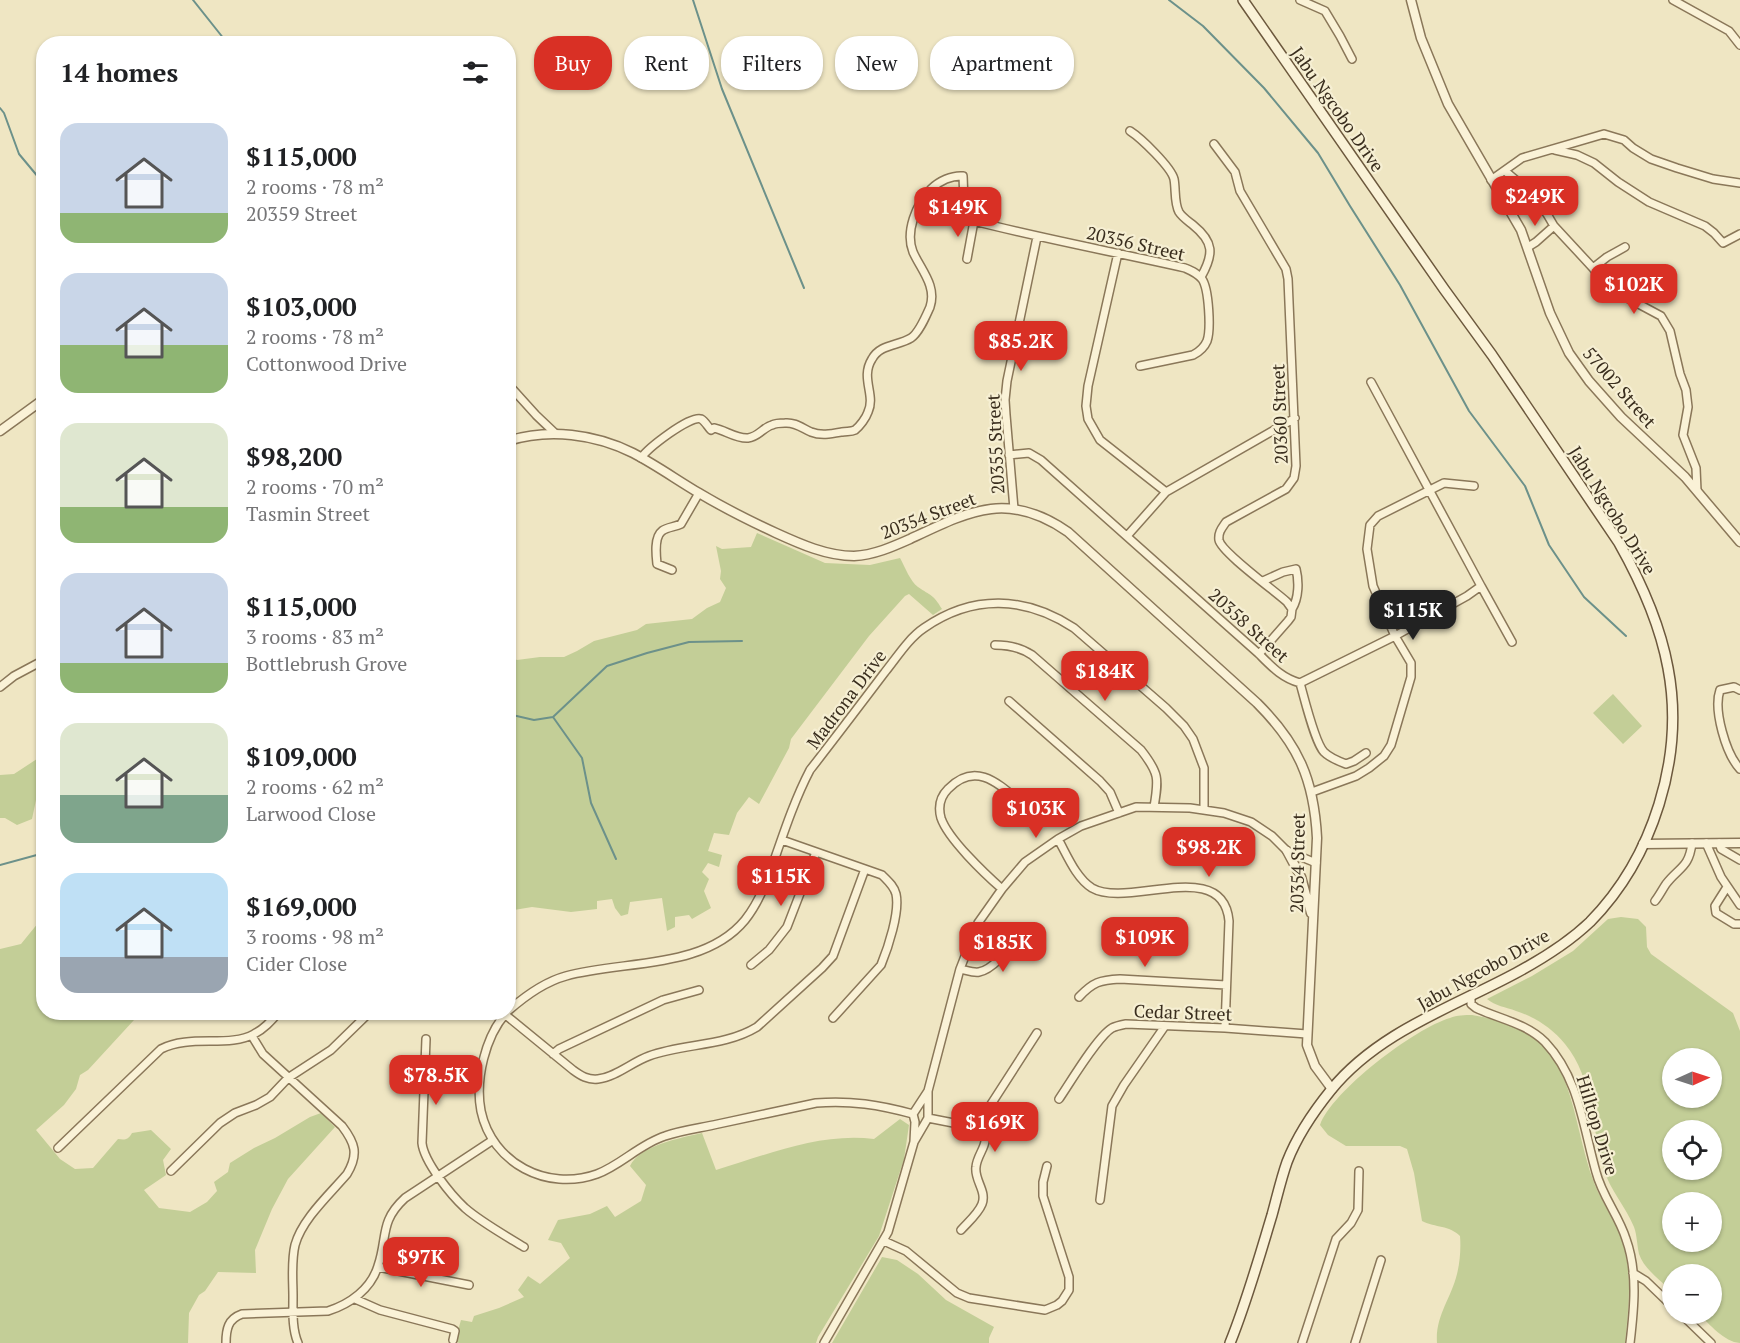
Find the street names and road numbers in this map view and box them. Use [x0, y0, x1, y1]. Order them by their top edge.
street label: Jabu Ngcobo Drive [1286, 42, 1390, 176]
street label: 20356 Street [1084, 220, 1188, 266]
street label: 57002 Street [1578, 341, 1662, 433]
street label: 20360 Street [1265, 363, 1293, 465]
street label: 20355 Street [980, 393, 1010, 495]
street label: Jabu Ngcobo Drive [1564, 441, 1662, 579]
street label: 20354 Street [877, 486, 979, 544]
street label: 20358 Street [1204, 583, 1295, 668]
street label: Madrona Drive [801, 644, 891, 754]
street label: 20354 Street [1284, 812, 1310, 913]
street label: Jabu Ngcobo Drive [1413, 923, 1553, 1015]
street label: Cedar Street [1133, 998, 1233, 1026]
street label: Hilltop Drive [1571, 1072, 1625, 1178]

